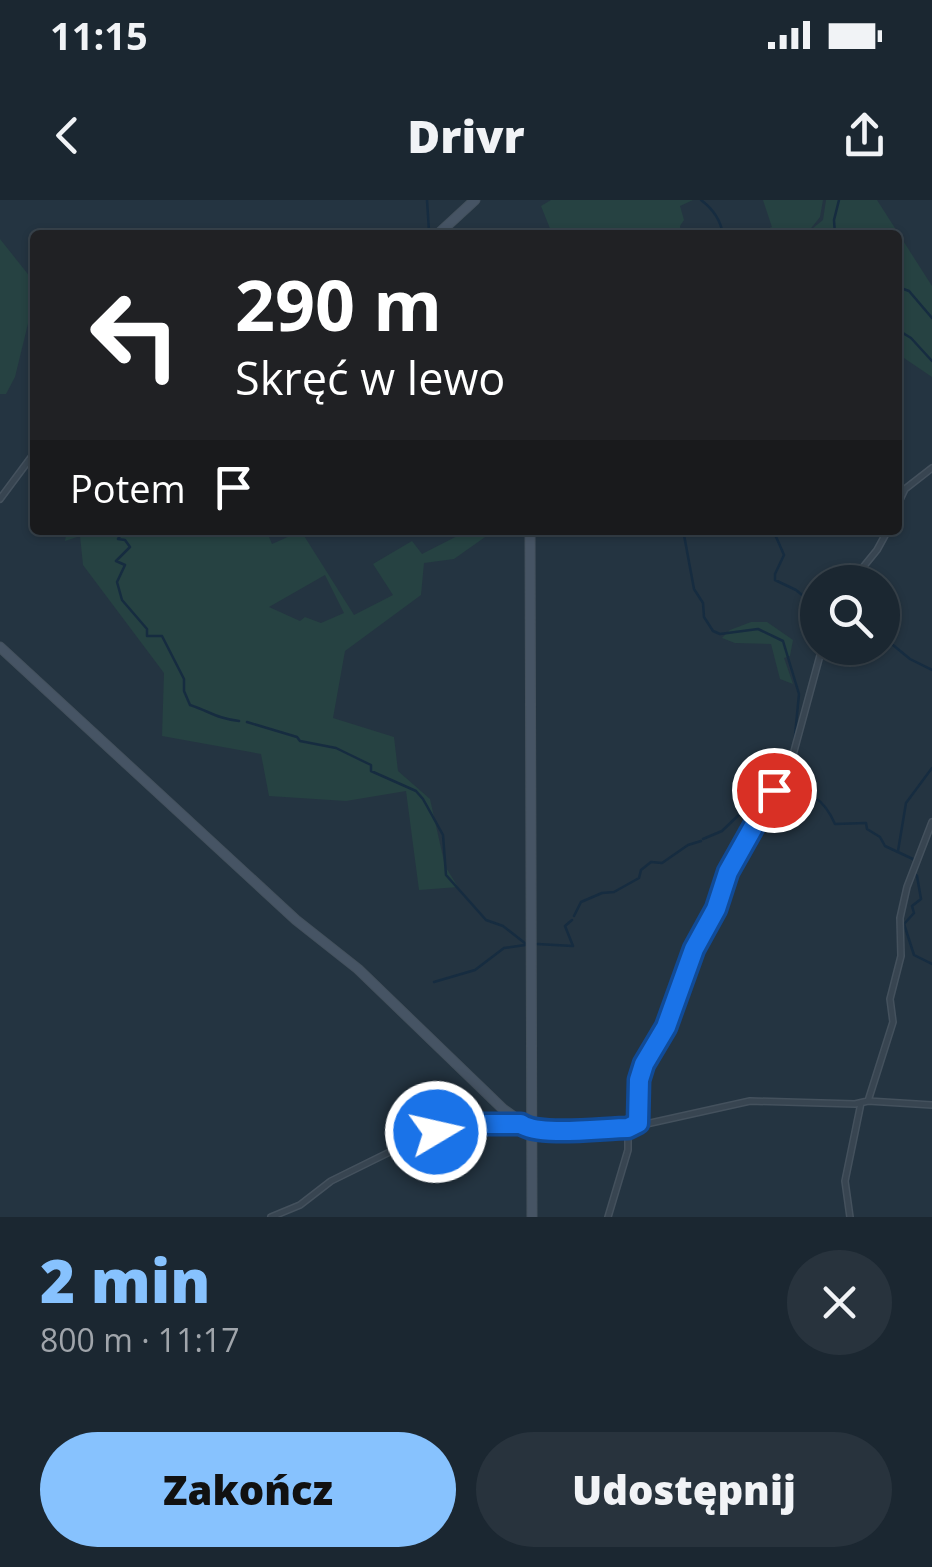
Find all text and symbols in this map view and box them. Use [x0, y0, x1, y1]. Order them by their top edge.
text: 11:15 [50, 9, 148, 61]
text: Drivr [407, 105, 525, 166]
icon: back [40, 108, 95, 163]
icon: share [837, 108, 892, 163]
text: 290 m [235, 256, 442, 352]
icon: left [70, 270, 200, 400]
text: Skręć w lewo [235, 347, 505, 408]
icon: arrive [206, 460, 261, 515]
text: Potem [70, 462, 186, 514]
map controls [800, 565, 900, 665]
button: search [800, 565, 900, 665]
pin [732, 748, 817, 833]
icon: arrive [747, 763, 802, 818]
position arrow [384, 1080, 488, 1184]
text: 2 min [40, 1239, 210, 1321]
button: close [787, 1250, 892, 1355]
text: 800 m · 11:17 [40, 1318, 239, 1361]
button: Zakończ [40, 1432, 456, 1547]
button: Udostępnij [476, 1432, 892, 1547]

